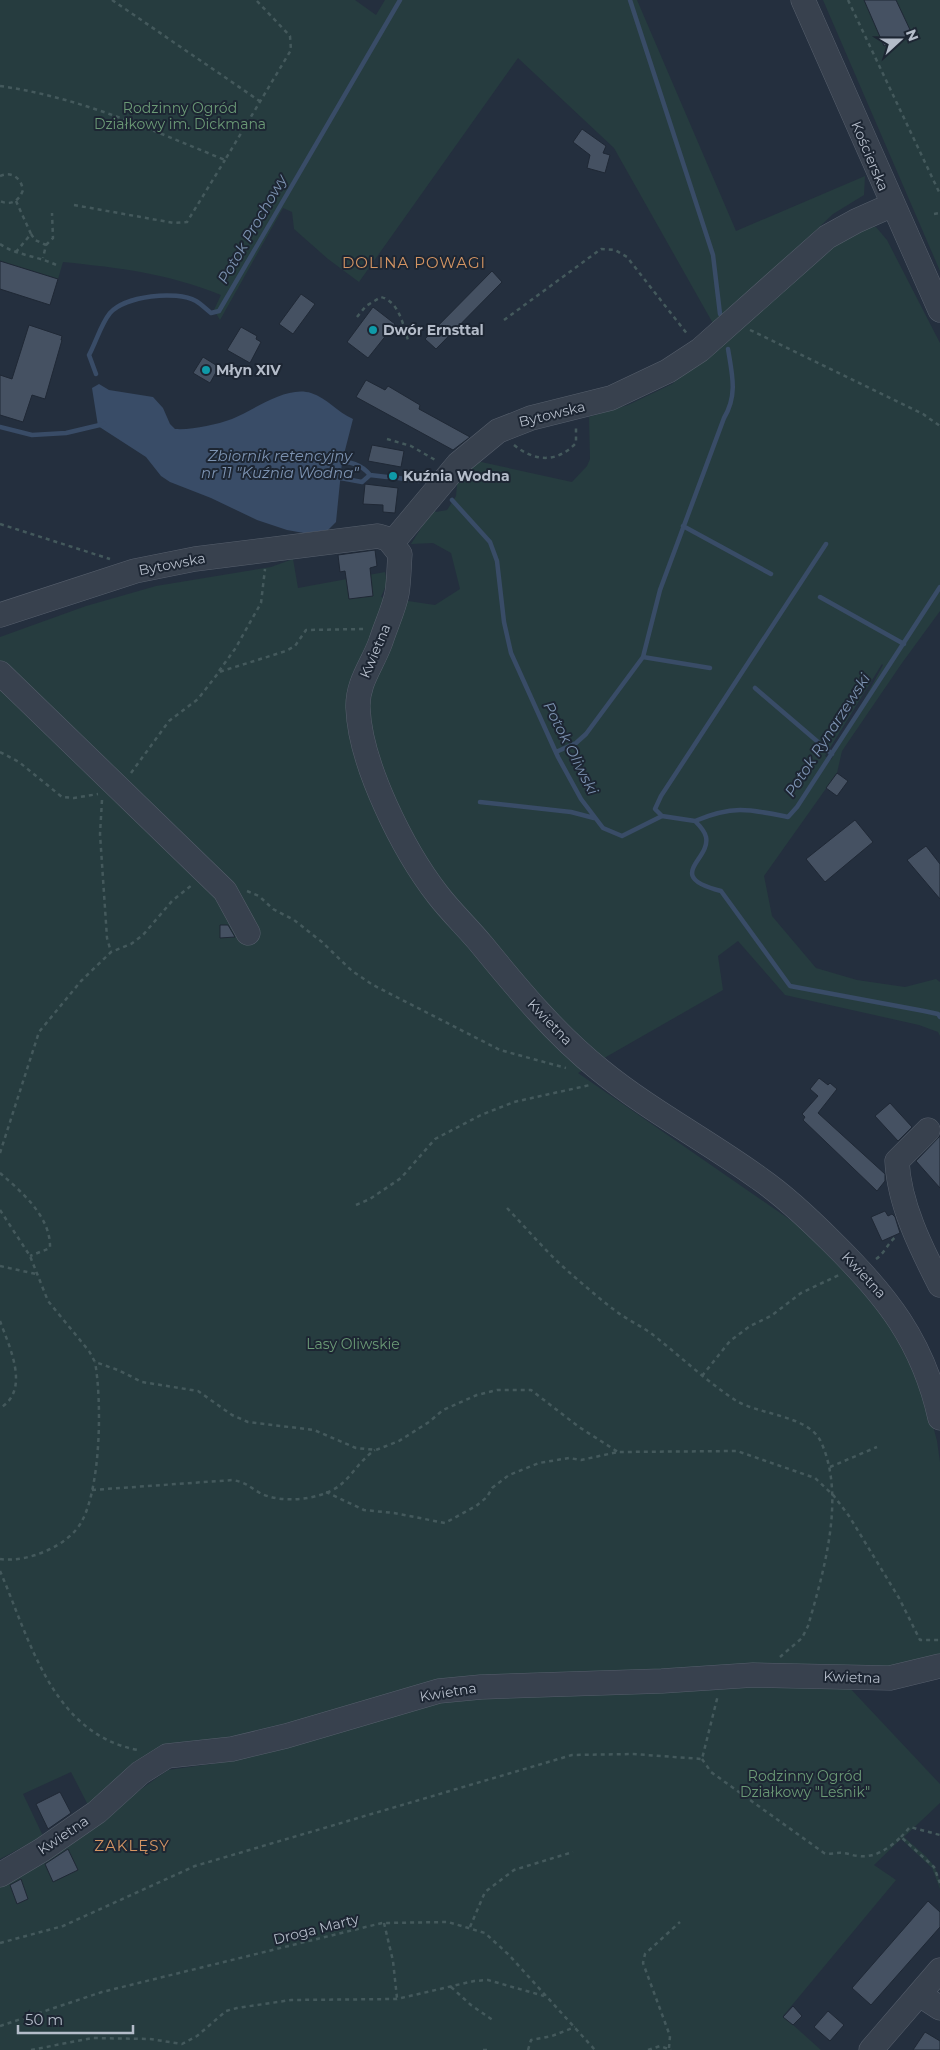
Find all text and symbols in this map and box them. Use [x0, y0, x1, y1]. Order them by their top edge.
north arrow [875, 15, 925, 65]
text: N [902, 27, 923, 44]
park label: Rodzinny Ogród Działkowy im. Dickmana [94, 99, 266, 133]
street label: Kościerska [847, 118, 893, 194]
water label: Potok Prochowy [213, 170, 291, 287]
district label: DOLINA POWAGI [342, 253, 486, 272]
place label: Dwór Ernsttal [383, 321, 484, 339]
marker: Dwór Ernsttal [367, 324, 379, 336]
place label: Młyn XIV [216, 361, 281, 379]
marker: Młyn XIV [200, 364, 212, 376]
street label: Bytowska [517, 397, 587, 431]
water label: Zbiornik retencyjny nr 11 "Kuźnia Wodna" [201, 446, 359, 482]
place label: Kuźnia Wodna [403, 467, 510, 485]
marker: Kuźnia Wodna [387, 470, 399, 482]
street label: Bytowska [137, 549, 207, 579]
street label: Kwietna [356, 621, 394, 681]
water label: Potok Rynarzewski [780, 669, 874, 800]
water label: Potok Oliwski [539, 698, 603, 799]
street label: Kwietna [524, 995, 576, 1049]
street label: Kwietna [838, 1248, 890, 1302]
park label: Lasy Oliwskie [306, 1335, 400, 1353]
street label: Kwietna [823, 1667, 881, 1687]
street label: Kwietna [418, 1679, 478, 1705]
park label: Rodzinny Ogród Działkowy "Leśnik" [740, 1767, 870, 1801]
street label: Kwietna [34, 1811, 92, 1859]
district label: ZAKLĘSY [94, 1836, 170, 1855]
street label: Droga Marty [271, 1910, 361, 1948]
scale bar [18, 2002, 132, 2034]
text: 50 m [25, 2010, 63, 2029]

